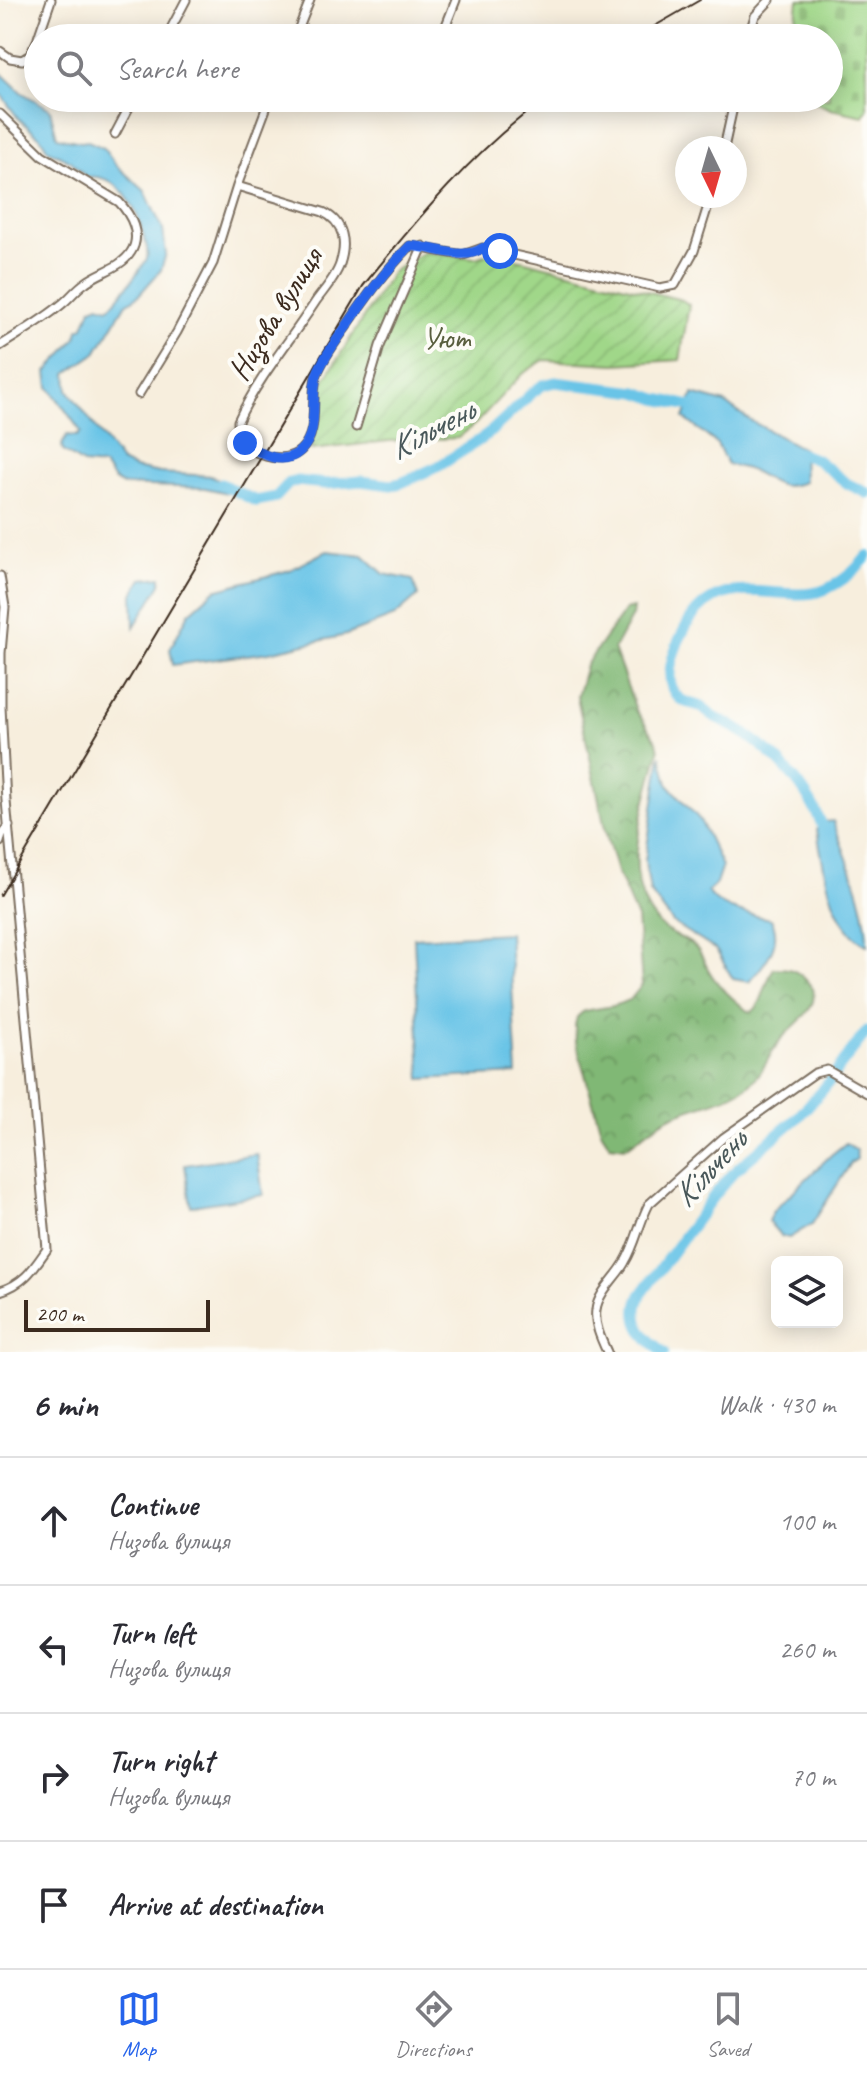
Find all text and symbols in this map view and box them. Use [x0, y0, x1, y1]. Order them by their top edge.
search box [24, 24, 843, 112]
icon: search [52, 46, 96, 90]
text: Search here [116, 49, 238, 87]
north arrow [675, 136, 747, 208]
route start [482, 233, 518, 269]
street label: Низова вулиця [218, 238, 333, 388]
park label: Уют [422, 317, 472, 358]
water label: Кільчень [381, 387, 485, 469]
route end [227, 425, 263, 461]
water label: Кільчень [663, 1117, 759, 1216]
map controls [771, 1256, 843, 1328]
button: layers [771, 1256, 843, 1328]
scale bar [24, 1296, 210, 1332]
text: 200 m [36, 1300, 83, 1328]
text: 6 min [32, 1383, 98, 1426]
text: Walk · 430 m [718, 1388, 835, 1421]
text: Continue [108, 1486, 198, 1524]
icon: ahead [32, 1499, 76, 1543]
text: 100 m [779, 1505, 835, 1538]
text: Низова вулиця [108, 1524, 229, 1557]
text: Turn left [108, 1614, 195, 1652]
icon: left [32, 1627, 76, 1671]
text: 260 m [779, 1633, 835, 1666]
text: Низова вулиця [108, 1652, 229, 1685]
text: Turn right [108, 1742, 213, 1780]
icon: right [32, 1755, 76, 1799]
text: 70 m [791, 1761, 835, 1794]
text: Низова вулиця [108, 1780, 229, 1813]
icon: arrive [32, 1883, 76, 1927]
text: Arrive at destination [108, 1886, 323, 1924]
tab: Map [117, 1987, 161, 2063]
tab: Directions [395, 1987, 472, 2063]
tab: Saved [706, 1987, 750, 2063]

